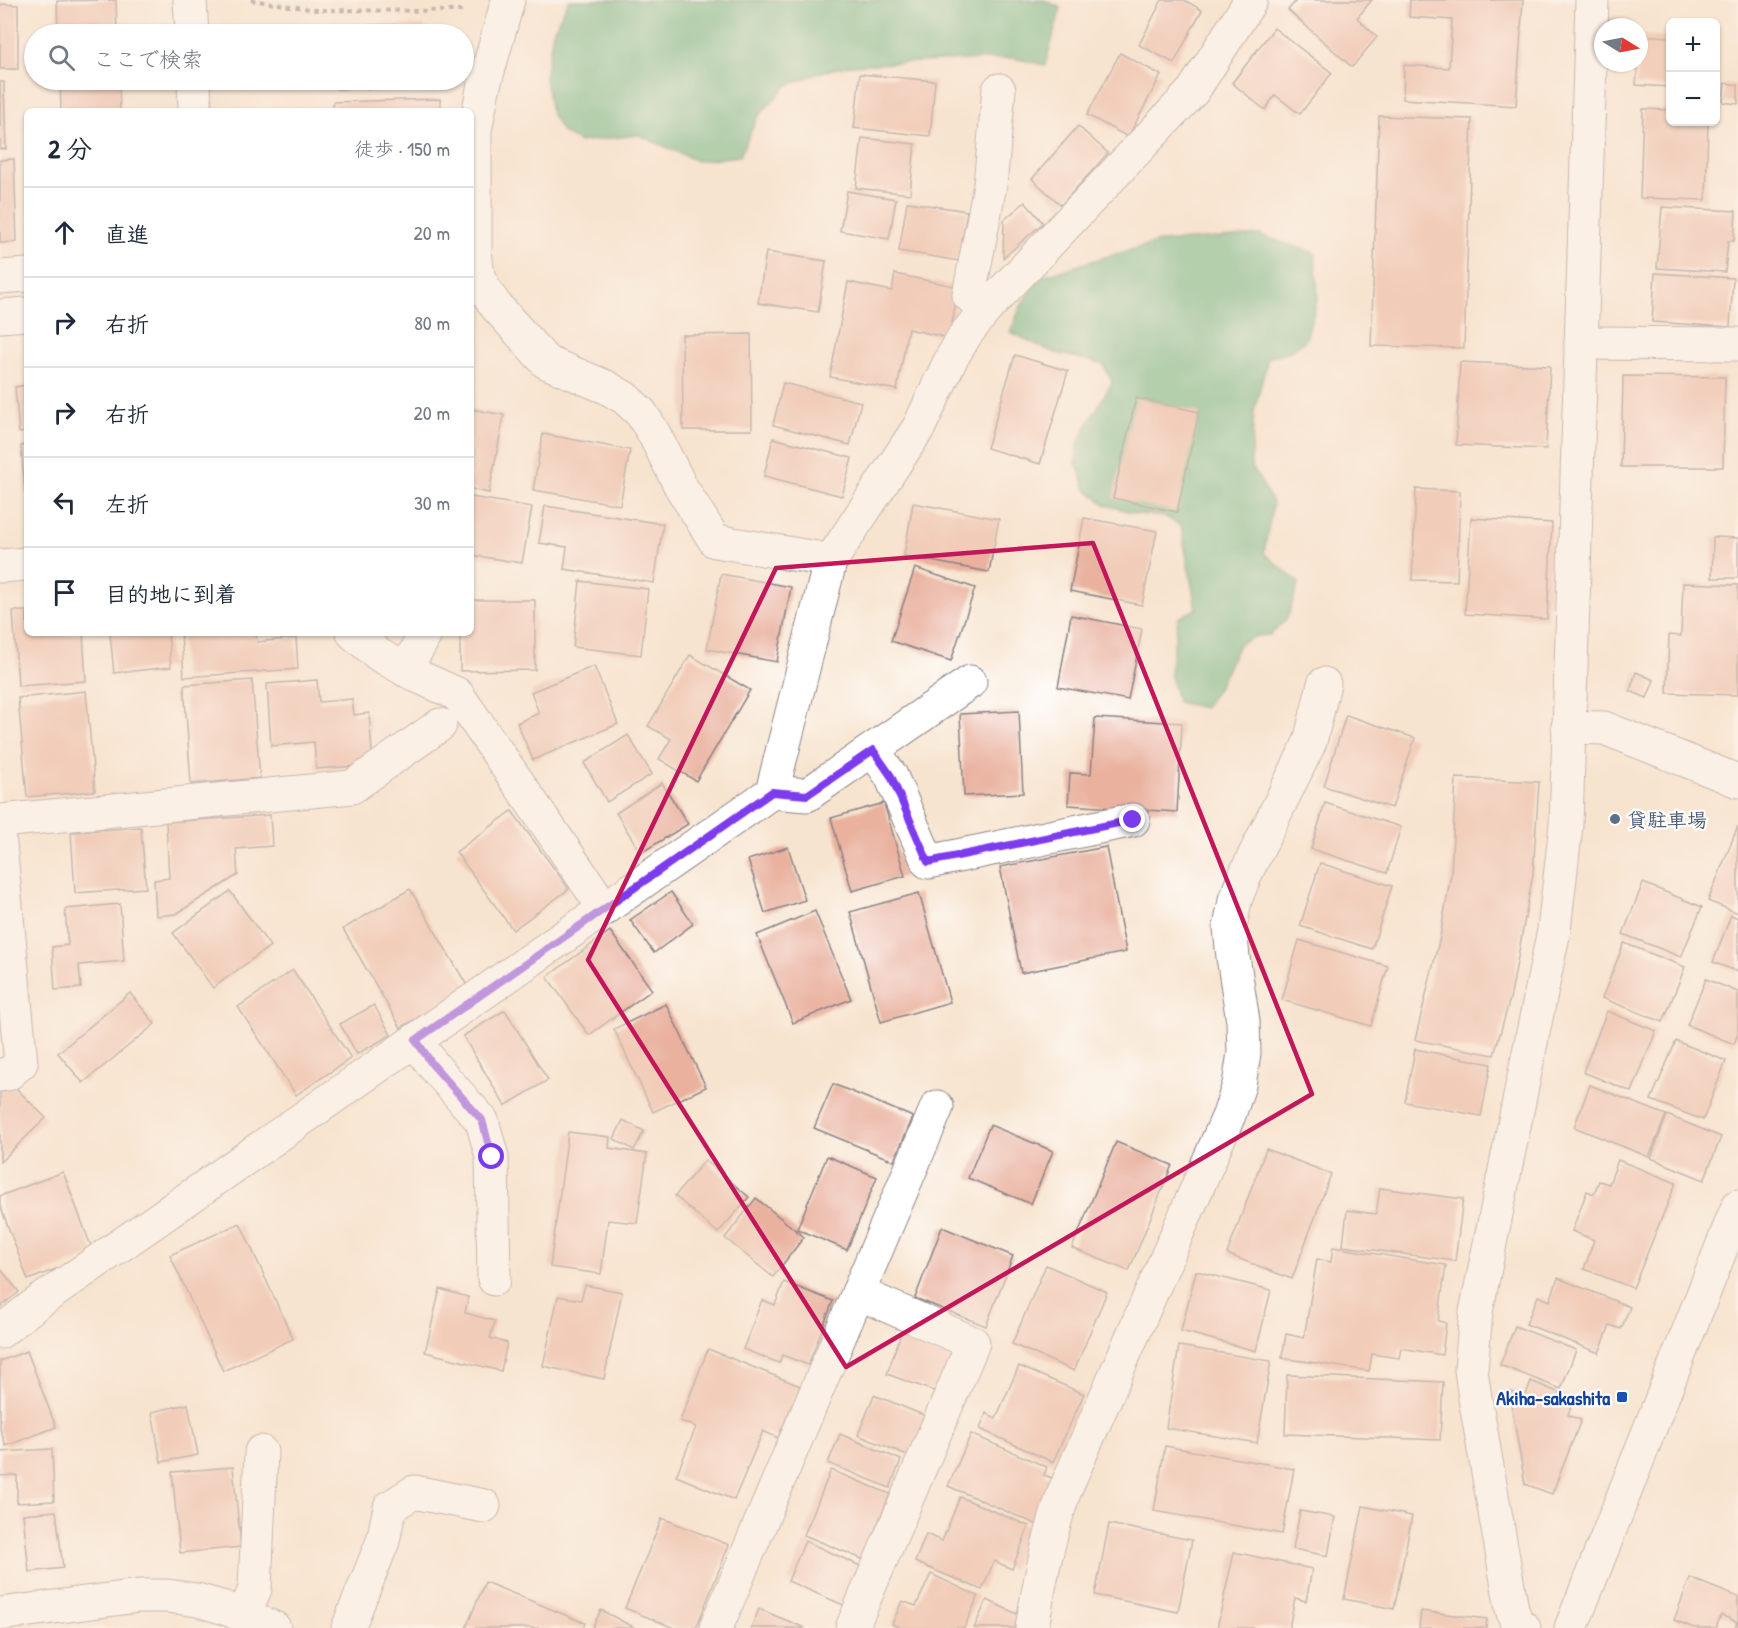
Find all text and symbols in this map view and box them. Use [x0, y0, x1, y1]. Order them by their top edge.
north arrow [1594, 18, 1648, 72]
map controls [1666, 18, 1720, 126]
button: + [1666, 18, 1720, 72]
search box [24, 24, 474, 90]
icon: search [45, 41, 78, 74]
text: ここで検索 [93, 44, 203, 74]
button: − [1666, 72, 1720, 126]
text: 2 分 [48, 131, 92, 166]
text: 徒歩 · 150 m [354, 135, 450, 162]
icon: ahead [48, 216, 81, 249]
text: 直進 [105, 219, 149, 249]
text: 20 m [413, 219, 450, 246]
icon: right [48, 306, 81, 339]
text: 右折 [105, 309, 149, 339]
text: 80 m [414, 309, 450, 336]
icon: right [48, 396, 81, 429]
text: 右折 [105, 399, 149, 429]
text: 20 m [413, 399, 450, 426]
icon: left [48, 486, 81, 519]
text: 左折 [105, 489, 149, 519]
text: 30 m [414, 489, 450, 516]
icon: arrive [48, 576, 81, 609]
text: 目的地に到着 [105, 579, 237, 609]
route end [1119, 806, 1145, 832]
place label: 貸駐車場 [1627, 806, 1707, 833]
marker: 貸駐車場 [1608, 812, 1622, 826]
route start [478, 1143, 504, 1169]
place label: Akiha-sakashita [1496, 1384, 1610, 1411]
marker: Akiha-sakashita [1615, 1390, 1629, 1404]

